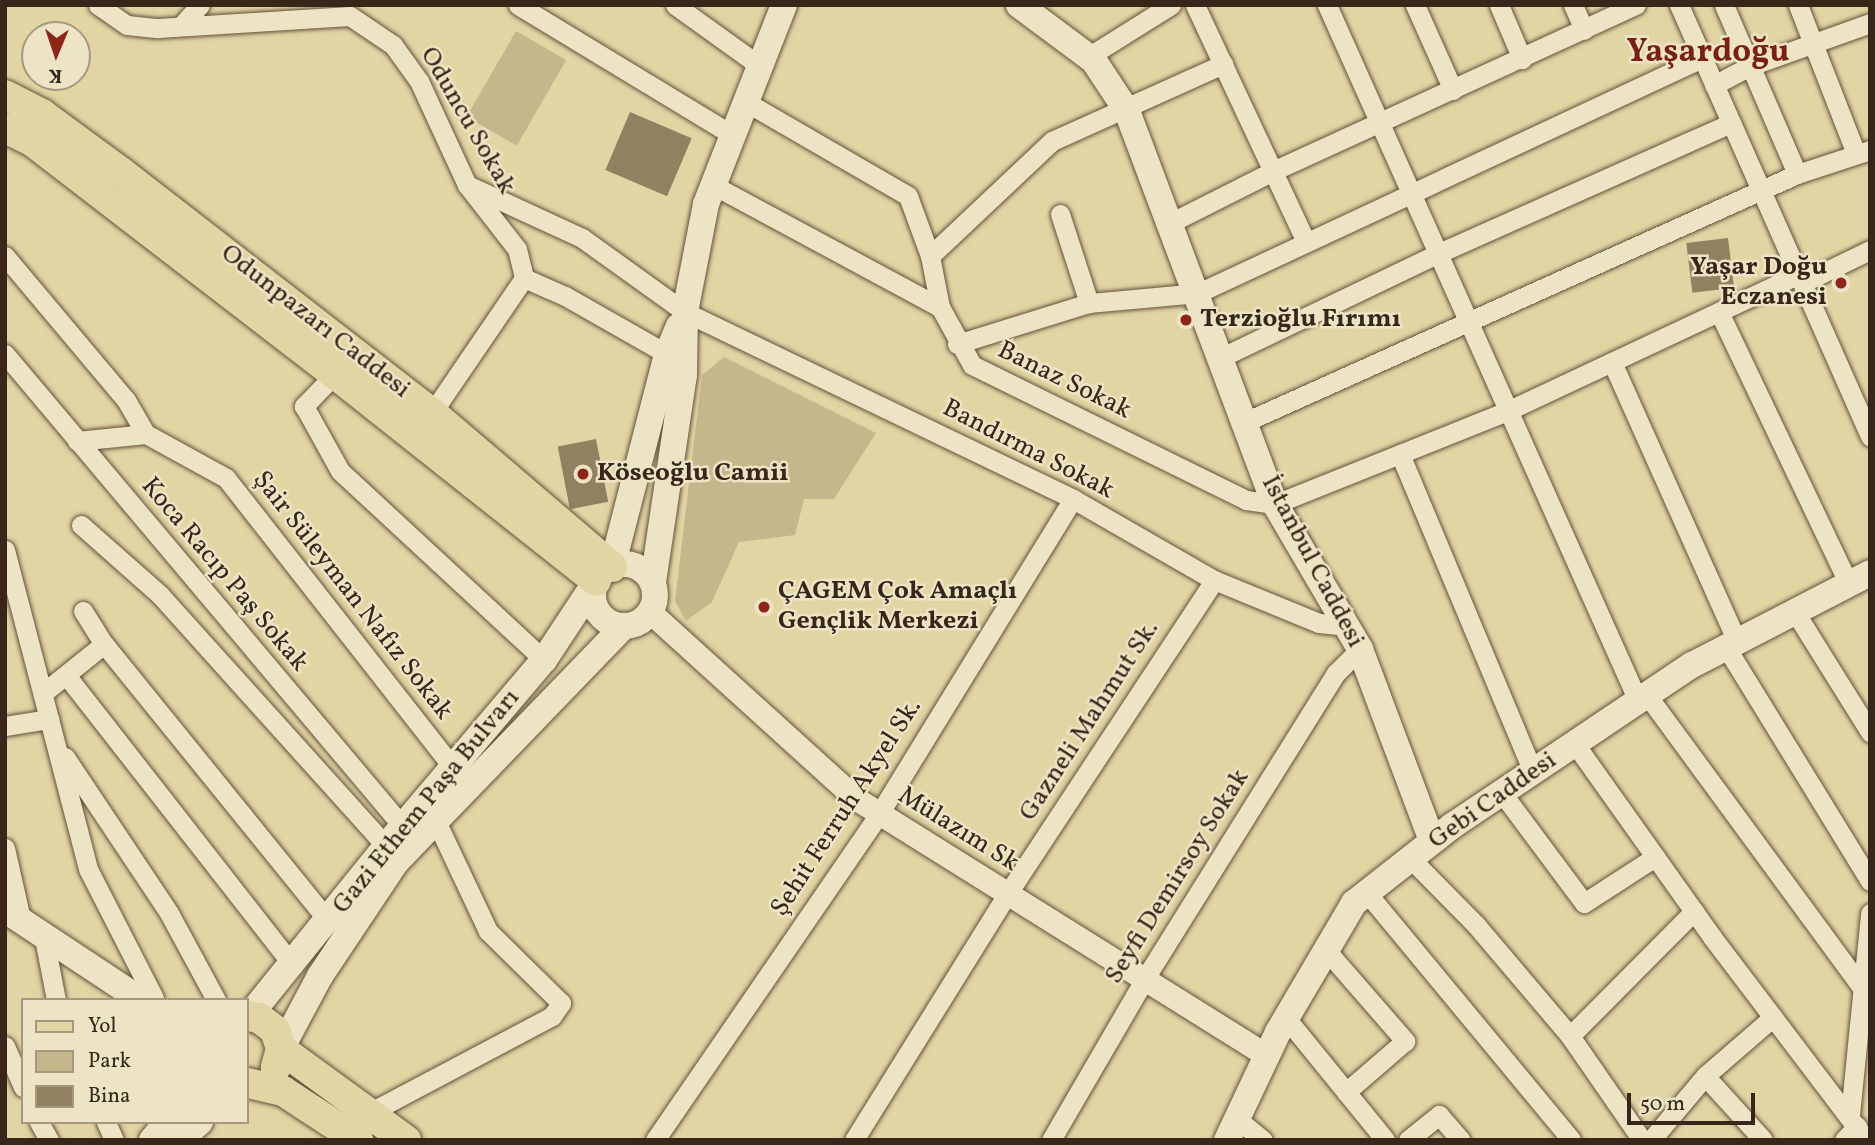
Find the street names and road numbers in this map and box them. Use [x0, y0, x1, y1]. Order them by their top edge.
street label: Oduncu Sokak [412, 42, 522, 200]
street label: Odunpazarı Caddesi [214, 238, 416, 406]
street label: Banaz Sokak [992, 335, 1136, 427]
street label: Bandırma Sokak [937, 393, 1119, 507]
street label: Şair Süleyman Nafız Sokak [245, 465, 459, 727]
street label: Koca Racıp Paş Sokak [134, 471, 314, 679]
street label: İstanbul Caddesi [1254, 471, 1370, 653]
street label: Gazneli Mahmut Sk. [1013, 615, 1167, 827]
street label: Gazi Ethem Paşa Bulvarı [327, 683, 527, 921]
street label: Şehit Ferruh Akyel Sk. [765, 693, 929, 923]
street label: Gebi Caddesi [1423, 745, 1563, 857]
street label: Seyfi Demirsoy Sokak [1099, 763, 1257, 991]
street label: Mülazım Sk [892, 781, 1024, 879]

